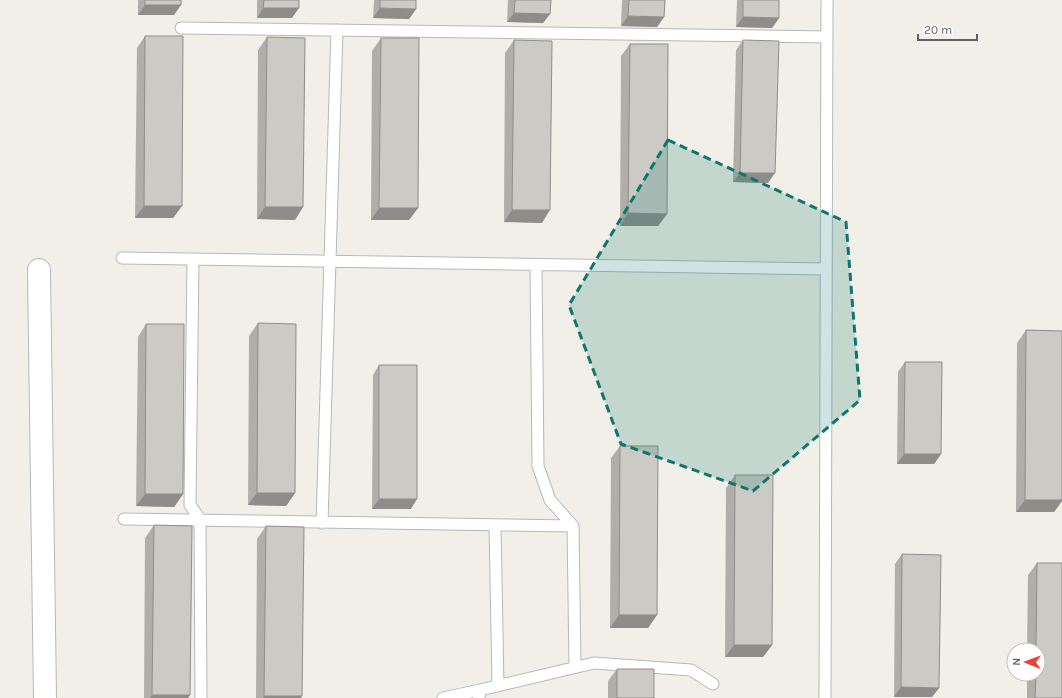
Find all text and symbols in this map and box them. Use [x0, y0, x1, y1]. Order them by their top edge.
scale bar [918, 16, 977, 42]
text: 20 m [924, 23, 952, 37]
north arrow [1006, 642, 1046, 682]
text: N [1010, 658, 1023, 666]

